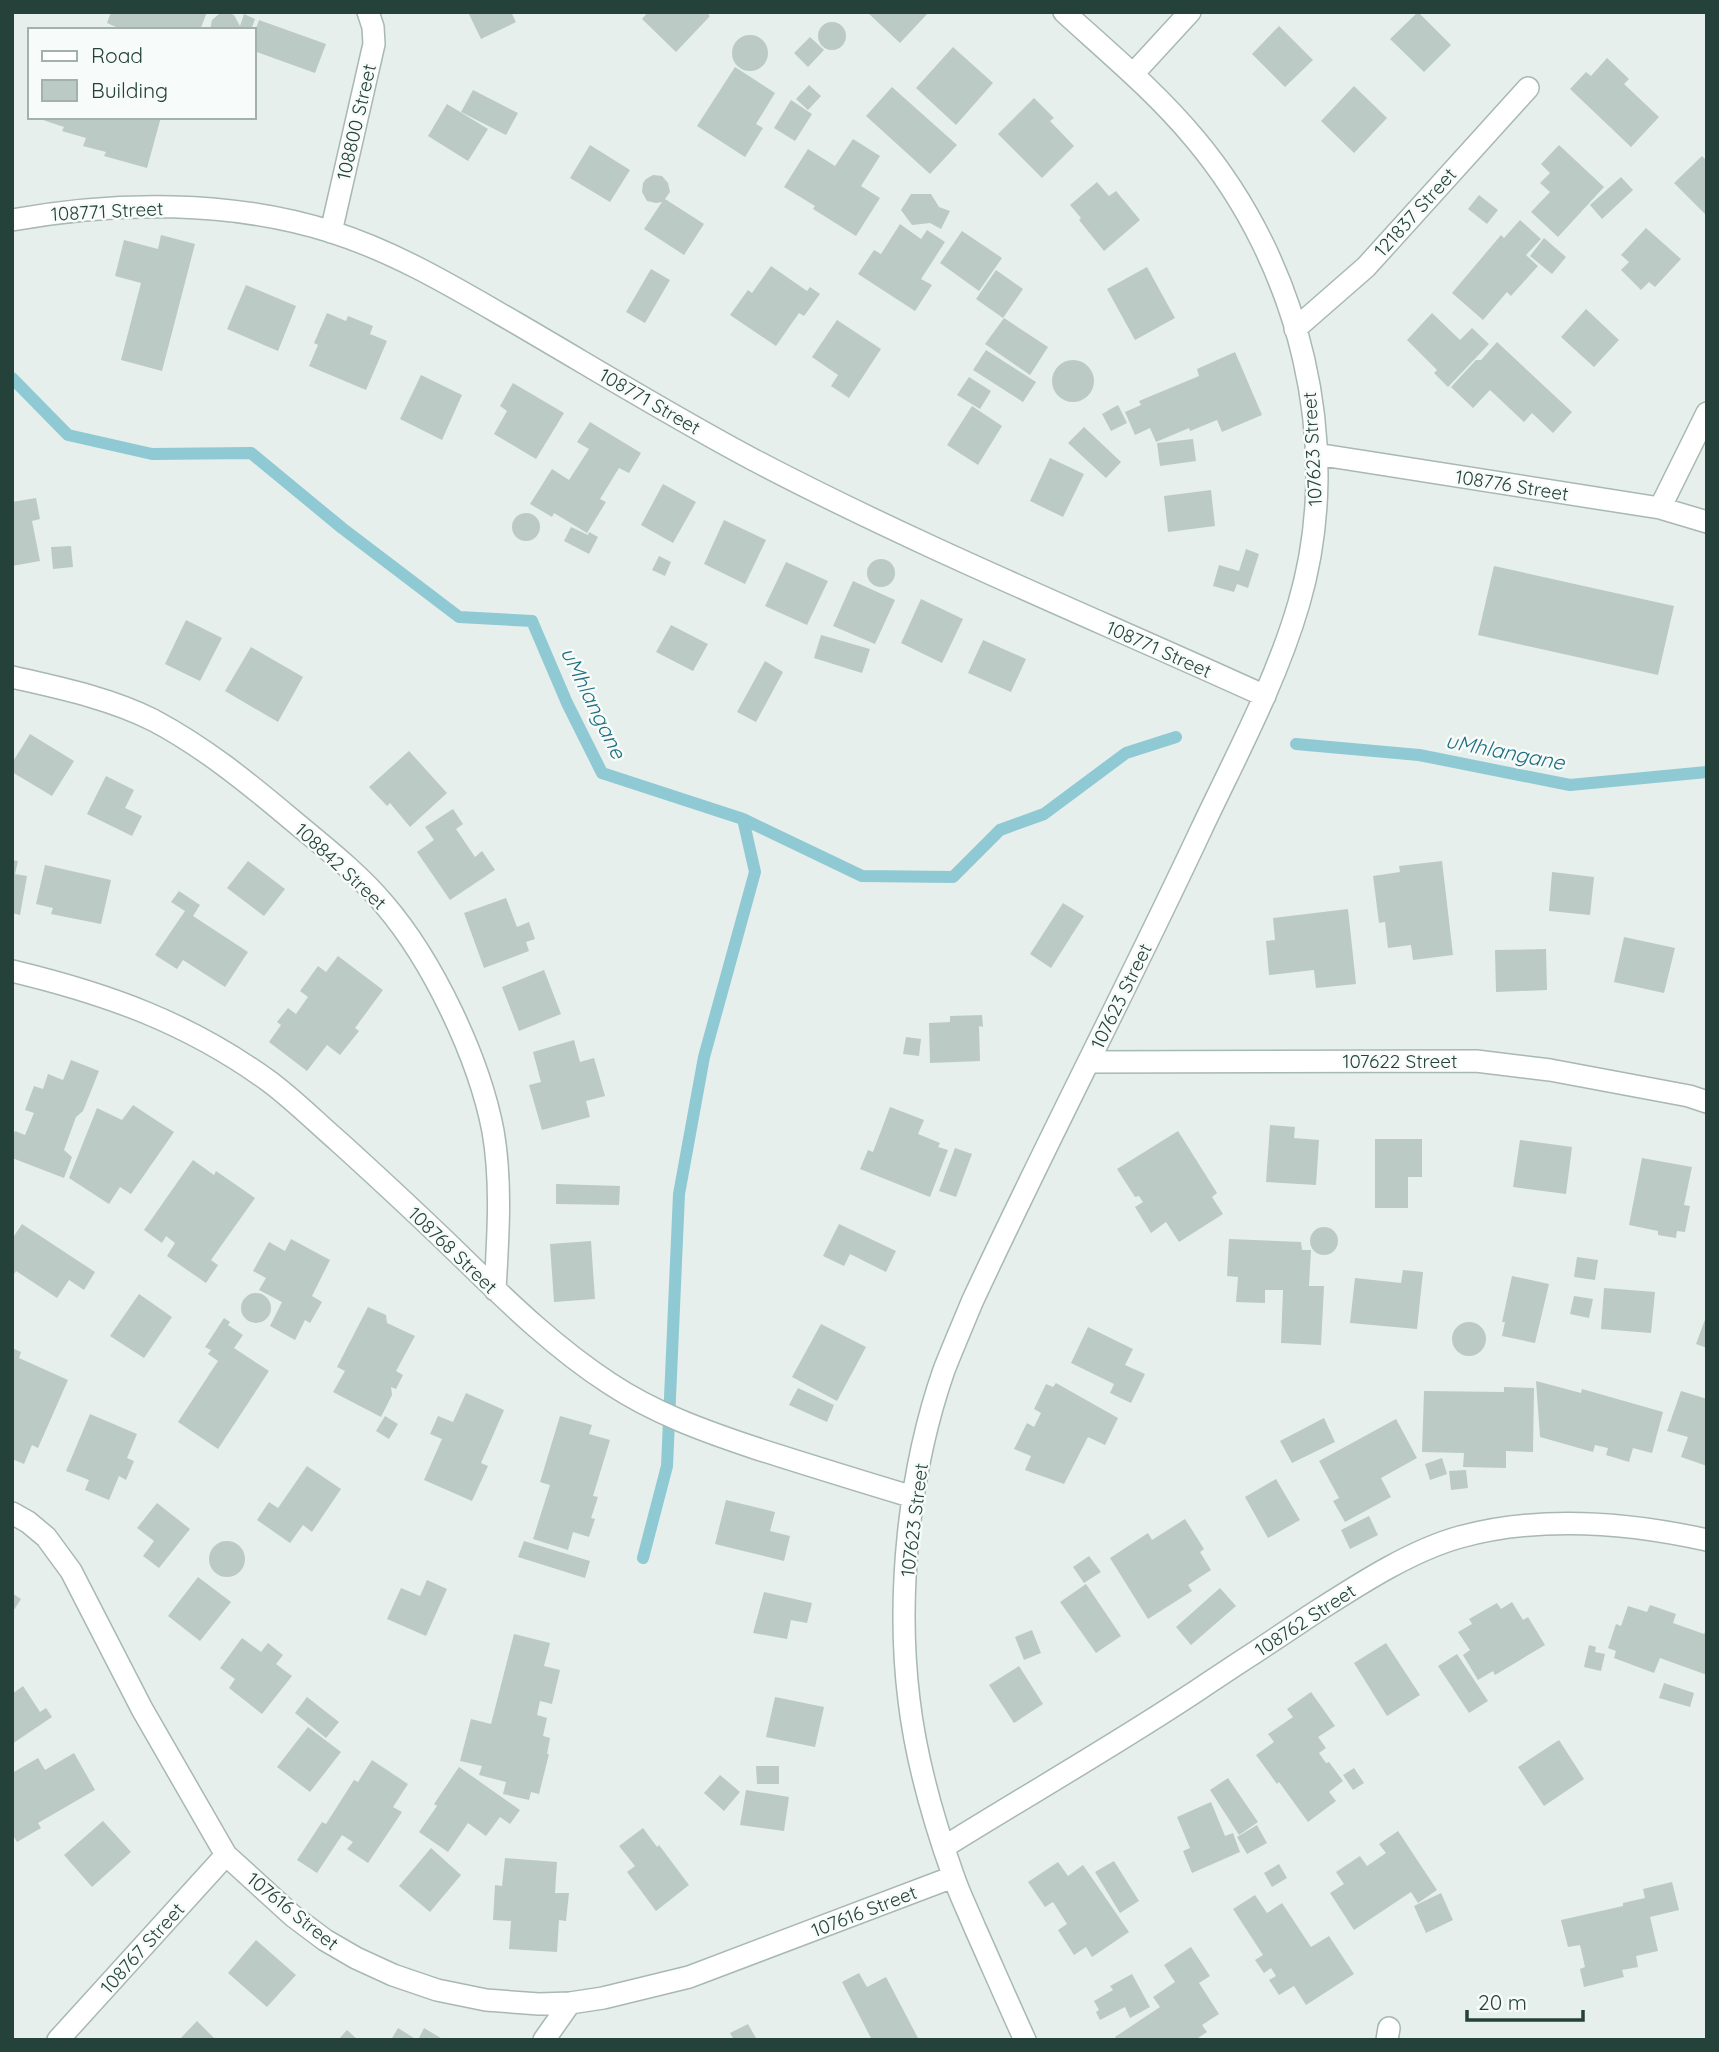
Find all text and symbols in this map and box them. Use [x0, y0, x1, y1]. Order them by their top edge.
legend [28, 28, 256, 119]
text: Road [91, 42, 143, 68]
street label: 108800 Street [331, 62, 381, 182]
text: Building [91, 77, 168, 103]
street label: 121837 Street [1369, 162, 1461, 262]
street label: 108771 Street [50, 196, 164, 226]
street label: 108771 Street [595, 362, 705, 440]
street label: 107623 Street [1297, 391, 1327, 507]
street label: 108776 Street [1454, 464, 1570, 506]
street label: 108771 Street [1103, 615, 1215, 683]
water label: uMhlangane [556, 643, 633, 764]
water label: uMhlangane [1443, 727, 1568, 776]
street label: 108842 Street [290, 817, 392, 915]
street label: 107623 Street [1085, 939, 1157, 1053]
street label: 107622 Street [1343, 1049, 1457, 1073]
street label: 108768 Street [403, 1201, 503, 1299]
street label: 107623 Street [895, 1462, 933, 1578]
street label: 108762 Street [1250, 1579, 1360, 1661]
street label: 107616 Street [242, 1867, 344, 1955]
street label: 107616 Street [808, 1880, 920, 1942]
street label: 108767 Street [95, 1898, 189, 1998]
scale bar [1467, 1979, 1582, 2023]
text: 20 m [1478, 1989, 1527, 2015]

